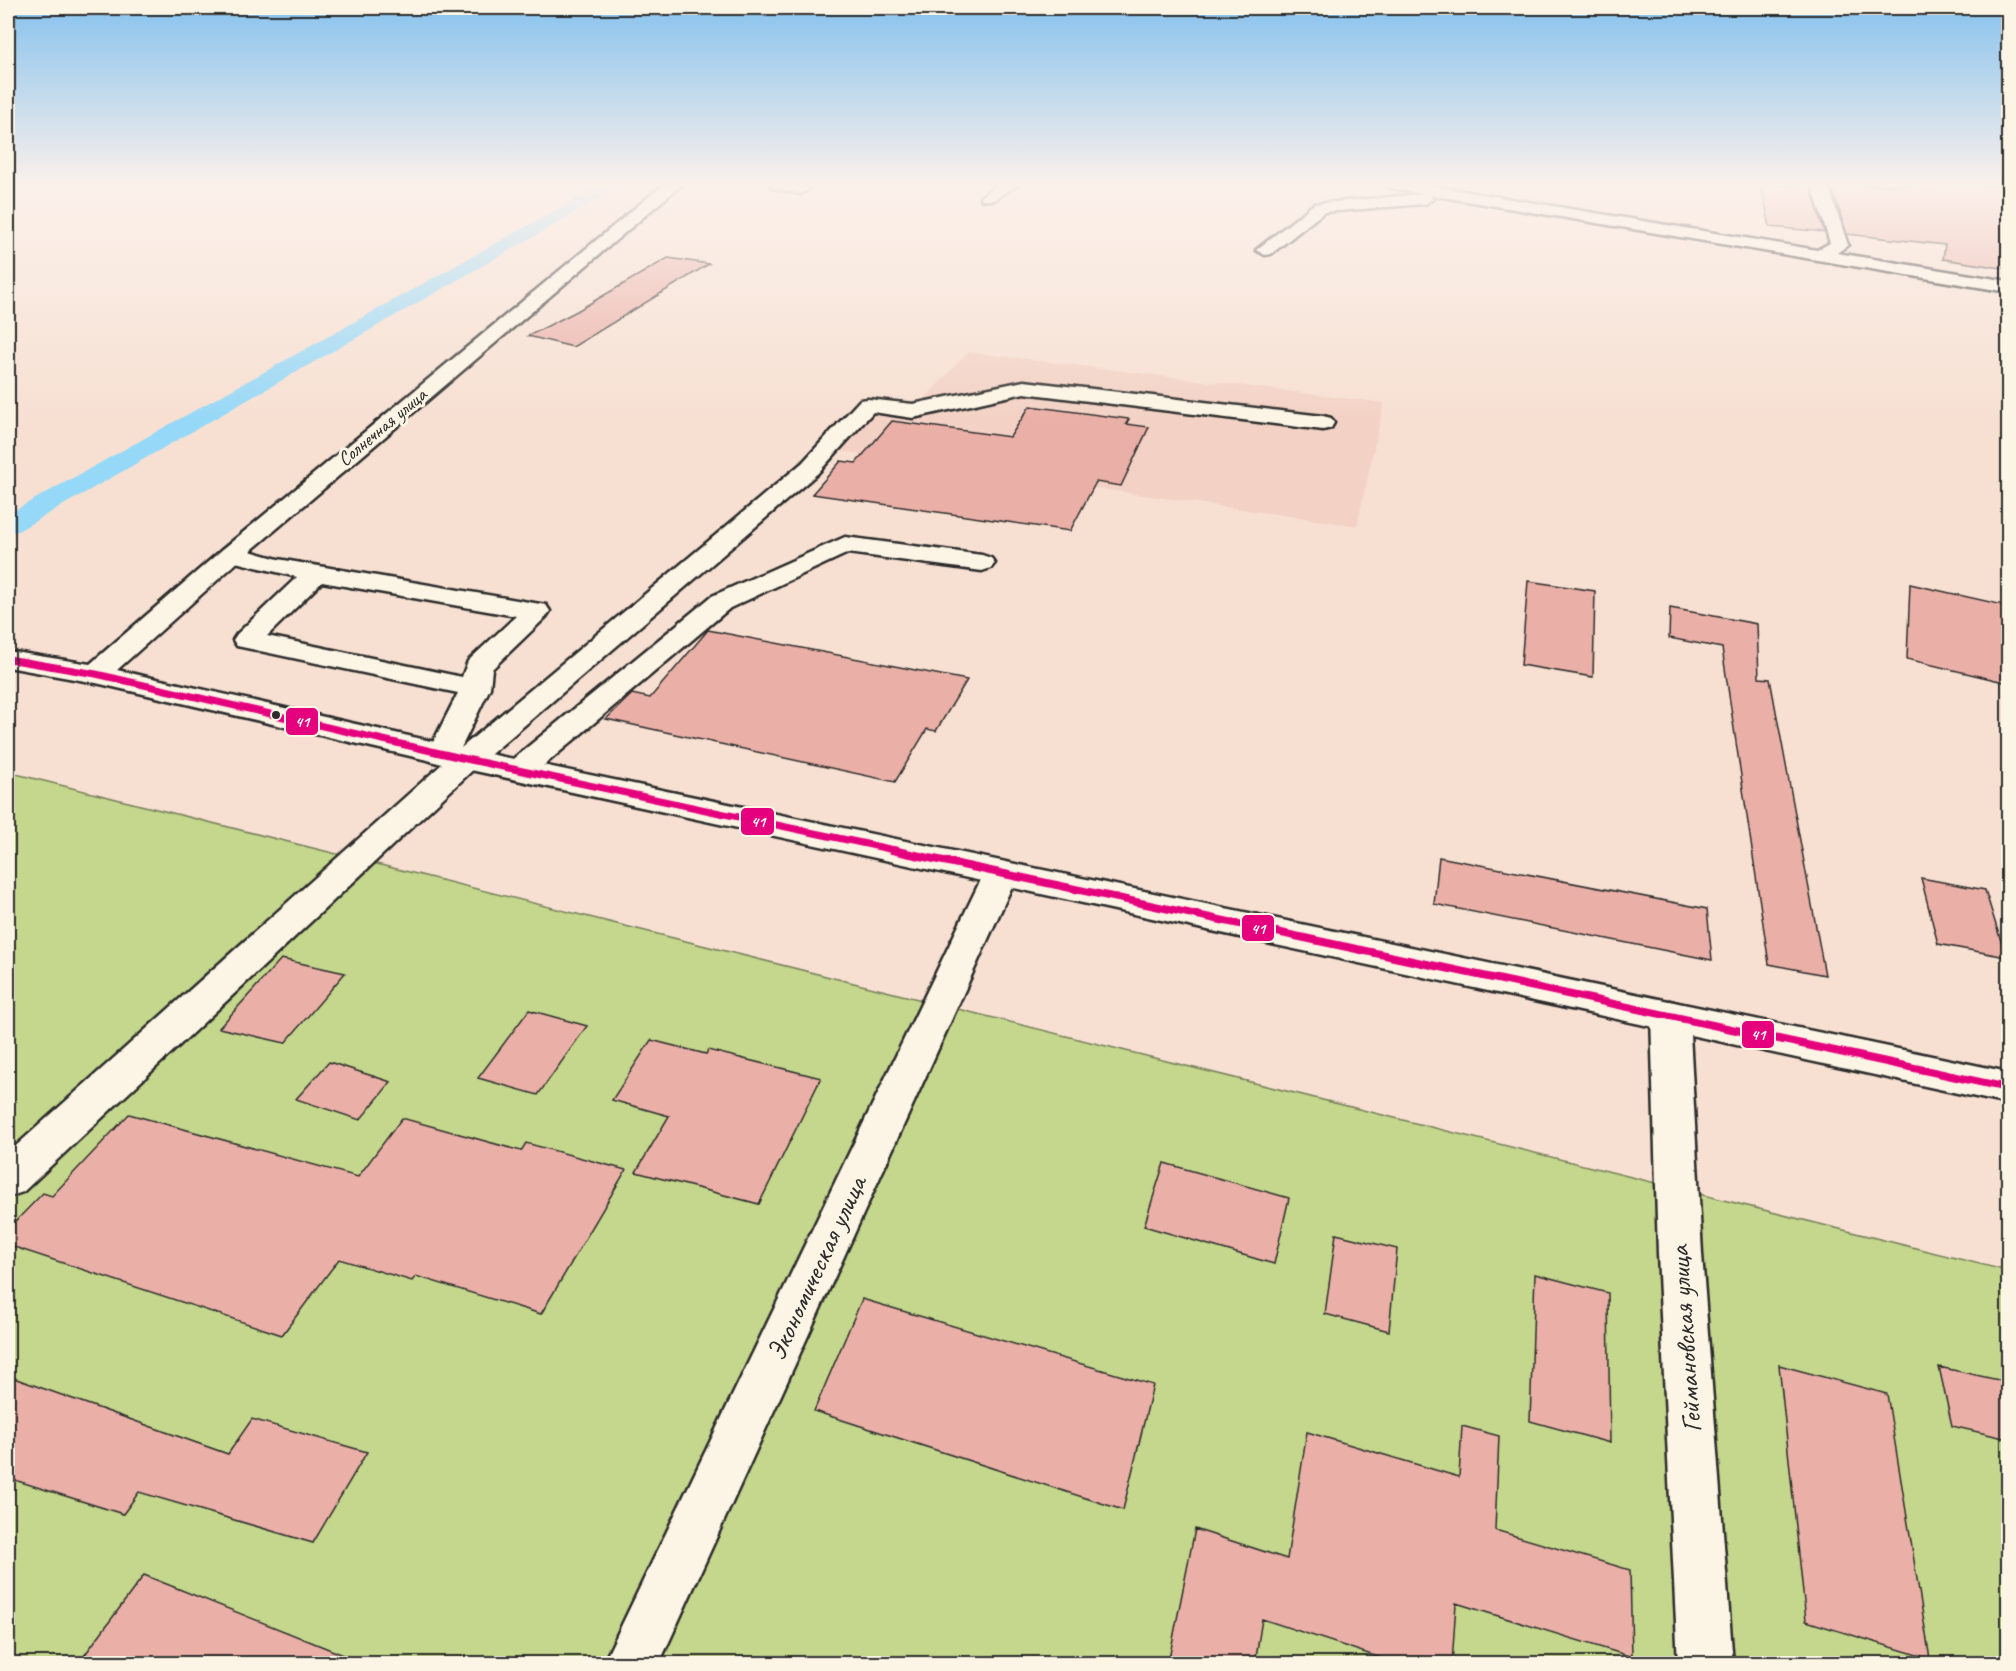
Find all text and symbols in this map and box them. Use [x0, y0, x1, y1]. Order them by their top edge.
street label: Солнечная улица [332, 382, 433, 472]
line badge: 41 [285, 707, 319, 736]
unlabelled marker [270, 709, 282, 721]
text: 41 [295, 712, 311, 732]
line badge: 41 [740, 807, 775, 836]
text: 41 [751, 812, 767, 832]
line badge: 41 [1241, 914, 1275, 942]
text: 41 [1251, 919, 1267, 939]
line badge: 41 [1741, 1020, 1775, 1049]
text: 41 [1751, 1025, 1767, 1045]
street label: Экономическая улица [758, 1168, 875, 1366]
street label: Геймановская улица [1661, 1243, 1709, 1434]

